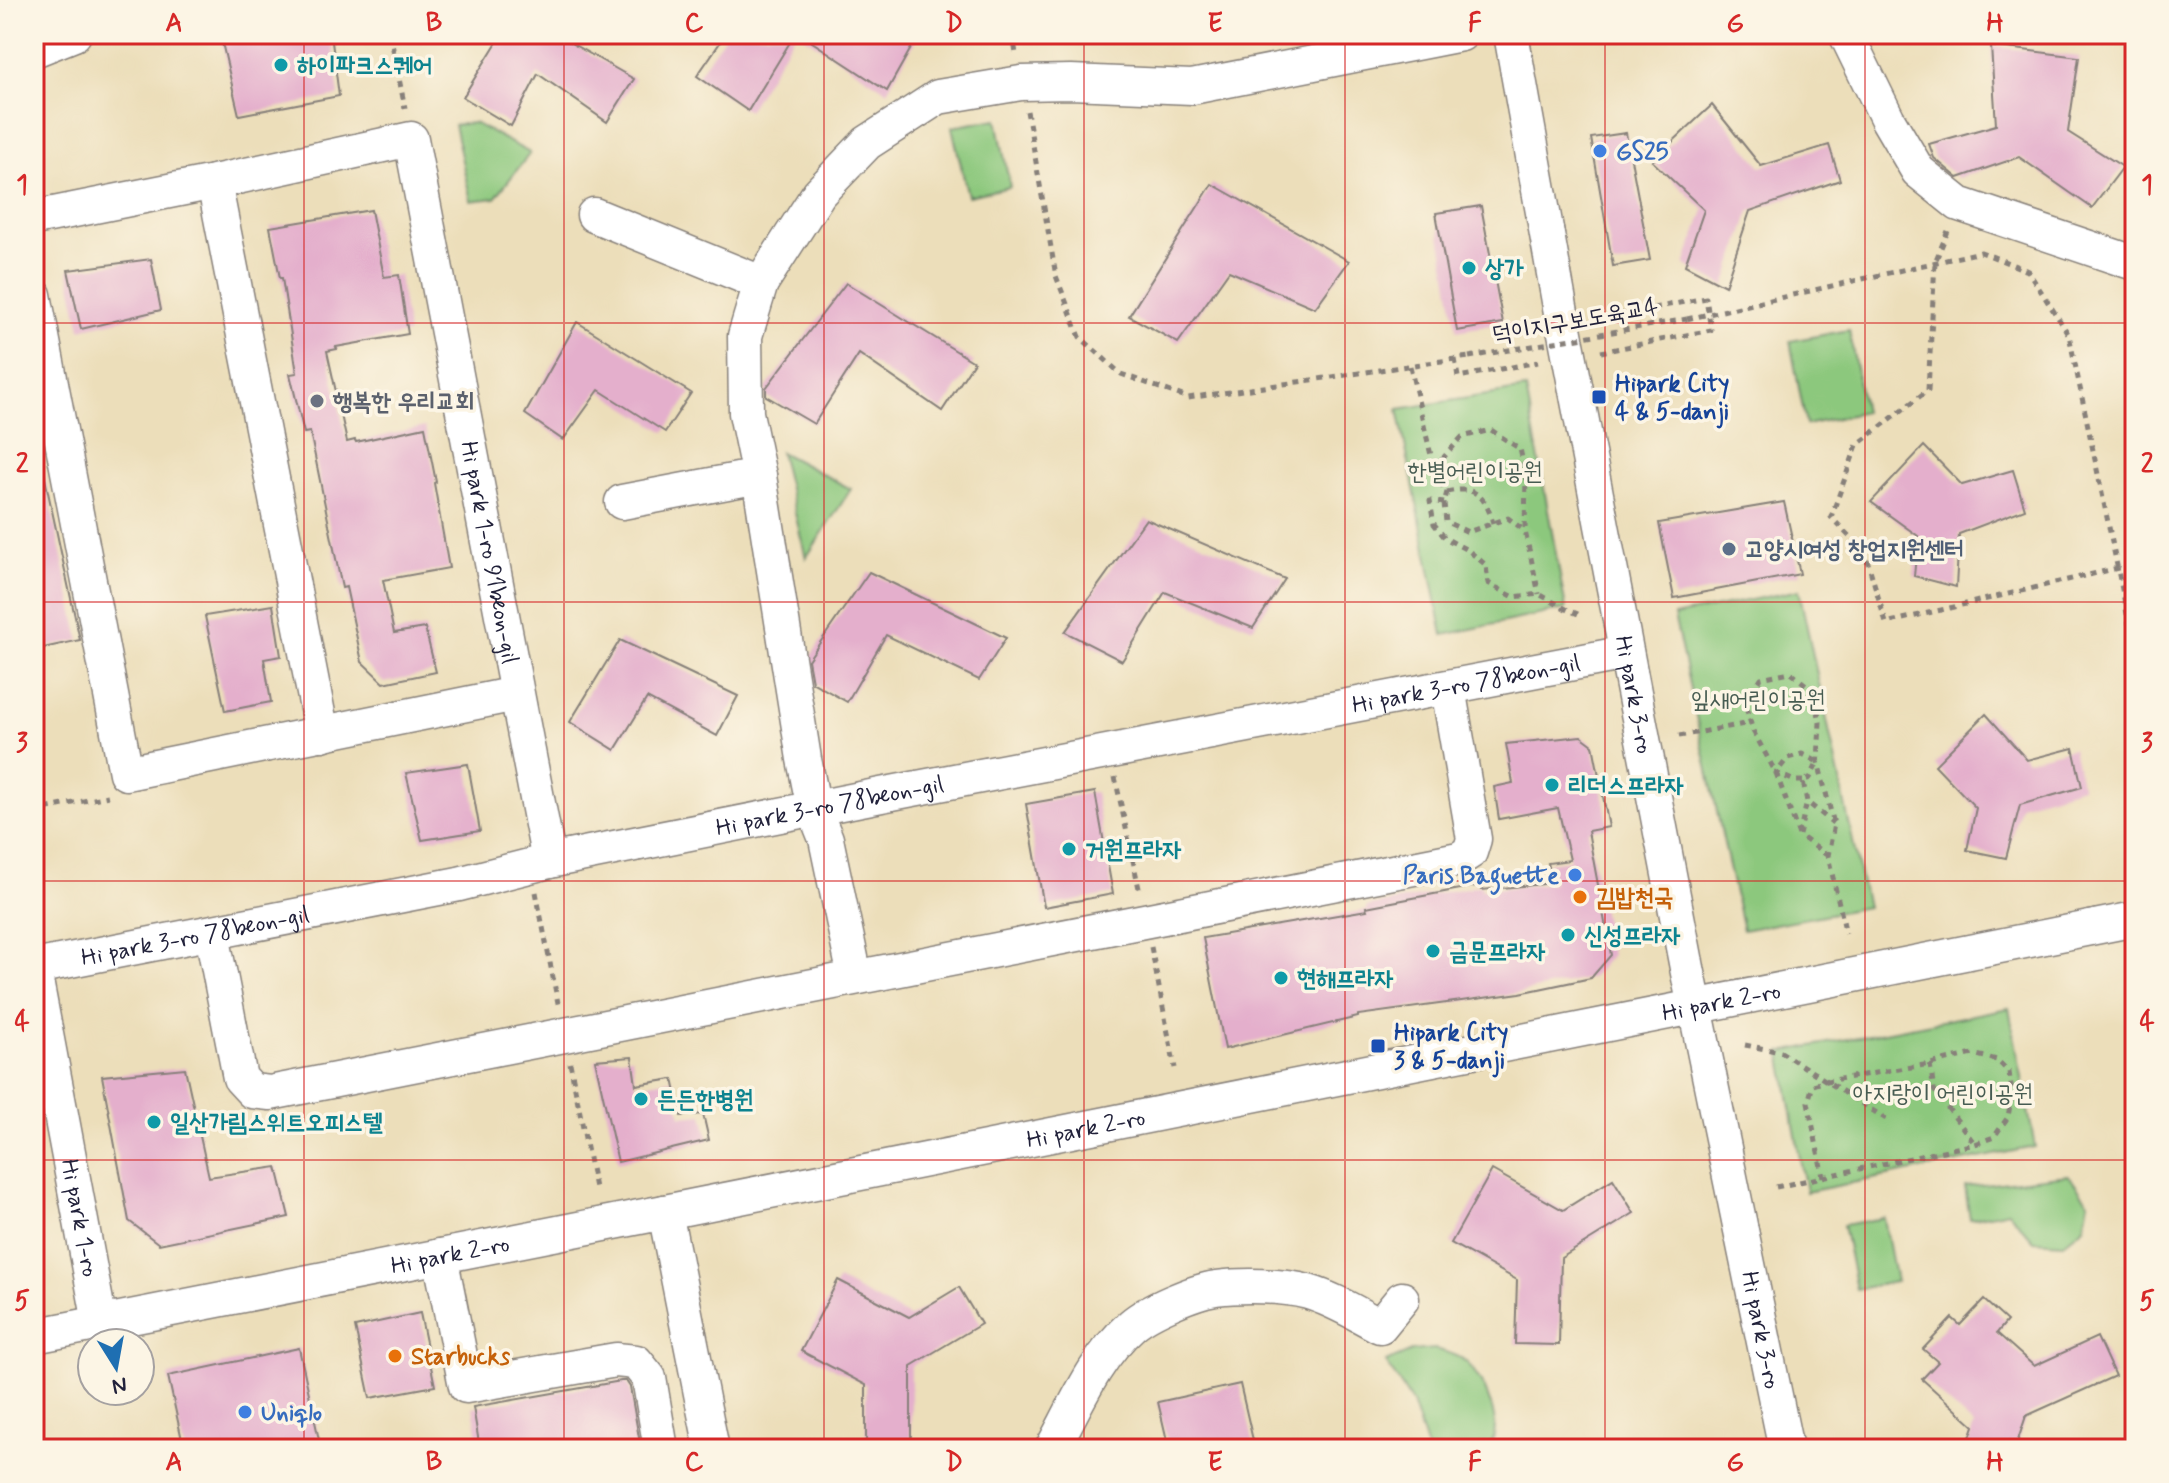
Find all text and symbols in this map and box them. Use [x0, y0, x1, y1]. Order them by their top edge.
text: A [165, 7, 183, 41]
text: B [426, 7, 442, 41]
text: C [685, 7, 704, 41]
text: D [945, 7, 963, 41]
text: E [1207, 7, 1223, 41]
text: F [1468, 7, 1482, 41]
text: G [1726, 7, 1744, 41]
text: H [1987, 7, 2004, 41]
place label: 하이파크스퀘어 [297, 51, 432, 82]
marker: 하이파크스퀘어 [272, 56, 290, 74]
place label: GS25 [1616, 137, 1669, 168]
marker: GS25 [1591, 142, 1609, 160]
text: 1 [16, 169, 28, 203]
text: 1 [2141, 169, 2153, 203]
place label: 상가 [1485, 254, 1524, 285]
marker: 상가 [1460, 259, 1478, 277]
street label: 덕이지구보도육교4 [1490, 292, 1661, 351]
place label: Hipark City 4 & 5-danji [1615, 369, 1729, 429]
place label: 행복한 우리교회 [332, 387, 475, 418]
marker: Hipark City 4 & 5-danji [1590, 388, 1608, 406]
marker: 행복한 우리교회 [308, 392, 326, 410]
street label: Hi park 1-ro 91beon-gil [452, 439, 525, 667]
text: 2 [16, 448, 29, 482]
text: 2 [2141, 448, 2154, 482]
park label: 한별어린이공원 [1407, 457, 1543, 488]
place label: 고양시여성 창업지원센터 [1745, 535, 1964, 566]
marker: 고양시여성 창업지원센터 [1720, 540, 1738, 558]
street label: Hi park 3-ro [1606, 633, 1659, 756]
street label: Hi park 3-ro 78beon-gil [1350, 648, 1583, 722]
park label: 잎새어린이공원 [1690, 685, 1826, 716]
text: 3 [16, 727, 28, 761]
text: 3 [2141, 727, 2153, 761]
street label: Hi park 3-ro 78beon-gil [713, 769, 947, 844]
place label: 리더스프라자 [1568, 771, 1684, 802]
marker: 리더스프라자 [1543, 776, 1561, 794]
place label: 거원프라자 [1085, 835, 1182, 866]
marker: 거원프라자 [1060, 840, 1078, 858]
place label: Paris Baguette [1403, 861, 1559, 895]
marker: Paris Baguette [1566, 866, 1584, 884]
place label: 김밥천국 [1596, 883, 1673, 914]
marker: 김밥천국 [1571, 888, 1589, 906]
street label: Hi park 3-ro 78beon-gil [79, 900, 312, 974]
place label: 신성프라자 [1584, 921, 1681, 952]
marker: 신성프라자 [1559, 926, 1577, 944]
place label: 금문프라자 [1449, 937, 1546, 968]
marker: 금문프라자 [1424, 942, 1442, 960]
place label: 현해프라자 [1297, 964, 1394, 995]
marker: 현해프라자 [1272, 969, 1290, 987]
street label: Hi park 2-ro [1659, 976, 1784, 1030]
text: 4 [14, 1006, 30, 1040]
text: 4 [2139, 1006, 2155, 1040]
place label: Hipark City 3 & 5-danji [1394, 1018, 1508, 1078]
marker: Hipark City 3 & 5-danji [1369, 1037, 1387, 1055]
park label: 아지랑이 어린이공원 [1853, 1079, 2033, 1110]
place label: 든든한병원 [657, 1085, 754, 1116]
marker: 든든한병원 [632, 1090, 650, 1108]
street label: Hi park 2-ro [1024, 1103, 1148, 1157]
place label: 일산가림스위트오피스텔 [170, 1108, 383, 1139]
marker: 일산가림스위트오피스텔 [145, 1113, 163, 1131]
street label: Hi park 1-ro [53, 1156, 105, 1280]
street label: Hi park 2-ro [388, 1229, 512, 1283]
street label: Hi park 3-ro [1733, 1269, 1787, 1392]
text: 5 [14, 1285, 30, 1319]
text: 5 [2139, 1285, 2155, 1319]
north arrow [76, 1327, 156, 1407]
place label: Starbucks [411, 1342, 510, 1373]
marker: Starbucks [386, 1347, 404, 1365]
text: N [110, 1370, 129, 1400]
place label: Uniqlo [261, 1398, 322, 1429]
marker: Uniqlo [236, 1403, 254, 1421]
text: A [165, 1446, 183, 1480]
text: B [426, 1446, 442, 1480]
text: C [685, 1446, 704, 1480]
text: D [945, 1446, 963, 1480]
text: E [1207, 1446, 1223, 1480]
text: F [1468, 1446, 1482, 1480]
text: G [1726, 1446, 1744, 1480]
text: H [1987, 1446, 2004, 1480]

